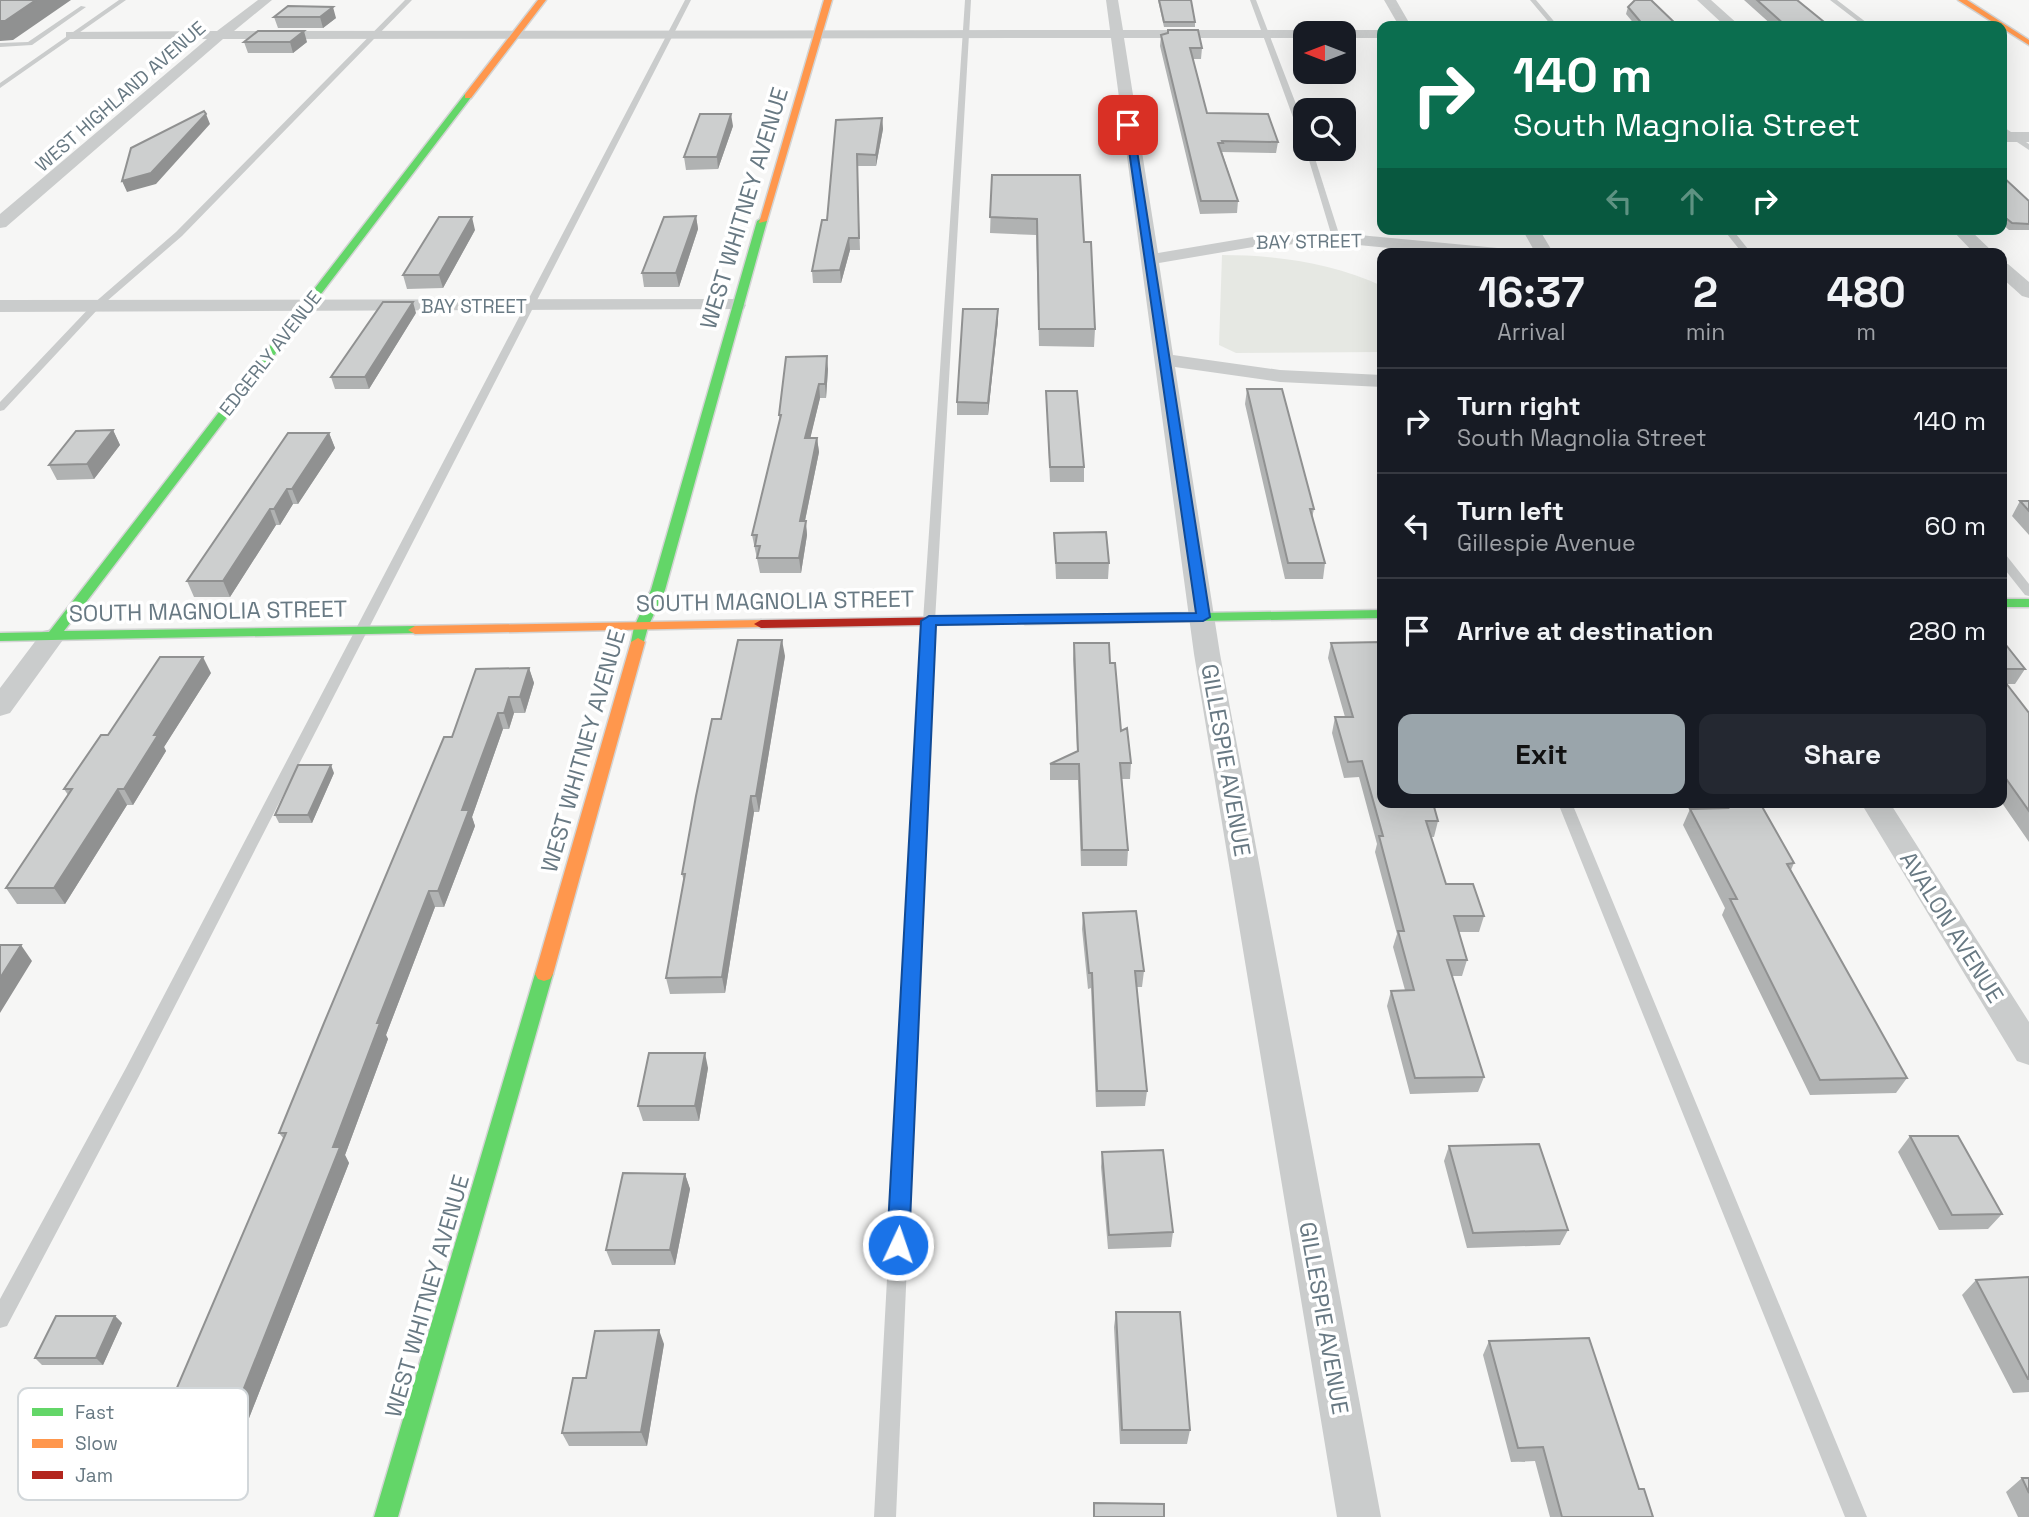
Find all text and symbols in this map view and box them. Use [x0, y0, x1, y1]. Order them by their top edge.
street label: WEST HIGHLAND AVENUE [30, 16, 211, 177]
north arrow [1293, 21, 1356, 84]
map controls [1293, 21, 1356, 161]
text: 140 m [1513, 44, 1652, 106]
icon: right [1398, 49, 1489, 140]
street label: WEST WHITNEY AVENUE [693, 84, 795, 332]
pin [1098, 95, 1158, 155]
button: search [1293, 98, 1356, 161]
text: South Magnolia Street [1513, 105, 1860, 145]
icon: arrive [1109, 106, 1147, 144]
icon: left [1600, 182, 1638, 220]
icon: ahead [1673, 182, 1711, 220]
icon: right [1746, 182, 1784, 220]
street label: BAY STREET [1256, 228, 1362, 255]
text: 16:37 [1478, 266, 1585, 319]
text: 2 [1693, 266, 1718, 319]
text: 480 [1827, 266, 1906, 319]
street label: EDGERLY AVENUE [214, 286, 327, 421]
street label: BAY STREET [421, 294, 527, 319]
text: Arrival [1497, 317, 1566, 347]
text: min [1686, 317, 1725, 347]
text: m [1856, 317, 1876, 347]
text: Turn right [1457, 389, 1581, 423]
icon: right [1398, 402, 1436, 440]
text: 140 m [1913, 404, 1986, 438]
text: South Magnolia Street [1457, 423, 1707, 453]
text: Turn left [1457, 494, 1564, 528]
icon: left [1398, 507, 1436, 545]
text: 60 m [1924, 509, 1986, 543]
text: Gillespie Avenue [1457, 528, 1636, 558]
street label: SOUTH MAGNOLIA STREET [636, 584, 914, 618]
street label: SOUTH MAGNOLIA STREET [69, 594, 347, 628]
icon: arrive [1398, 612, 1436, 650]
text: Arrive at destination [1457, 614, 1714, 648]
text: 280 m [1908, 614, 1986, 648]
street label: WEST WHITNEY AVENUE [534, 626, 632, 876]
street label: GILLESPIE AVENUE [1194, 661, 1258, 859]
button: Exit [1398, 714, 1685, 794]
button: Share [1699, 714, 1986, 794]
street label: AVALON AVENUE [1893, 846, 2011, 1008]
street label: WEST WHITNEY AVENUE [378, 1171, 476, 1421]
position arrow [861, 1208, 935, 1282]
street label: GILLESPIE AVENUE [1292, 1219, 1356, 1417]
legend [18, 1388, 248, 1500]
text: Fast [75, 1400, 115, 1425]
text: Slow [75, 1431, 118, 1456]
text: Jam [75, 1463, 113, 1488]

